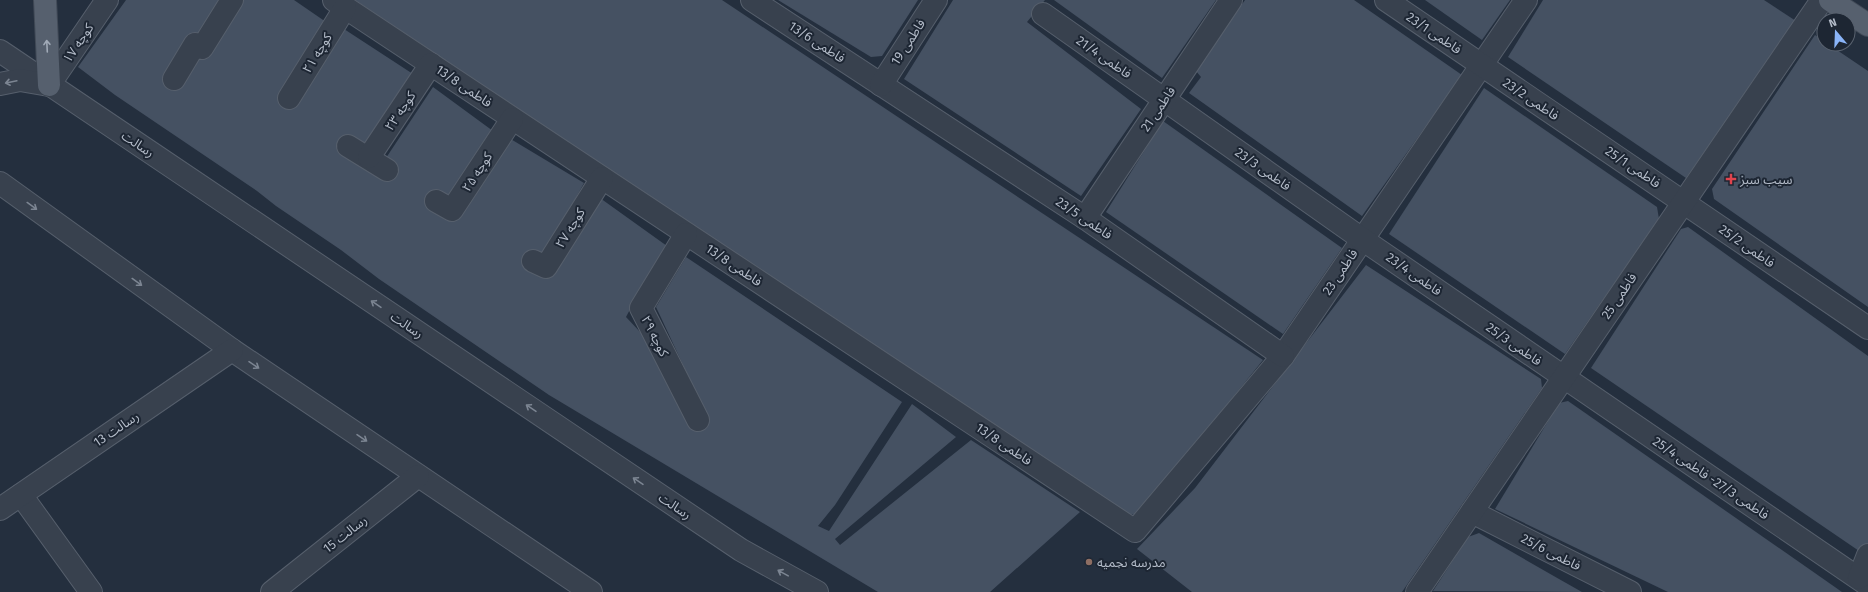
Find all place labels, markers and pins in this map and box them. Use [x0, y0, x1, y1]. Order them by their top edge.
place label: سیب سبز [1739, 172, 1793, 187]
marker: سیب سبز [1725, 173, 1737, 185]
place label: مدرسه نجمیه [1097, 555, 1166, 570]
marker: مدرسه نجمیه [1084, 557, 1094, 567]

